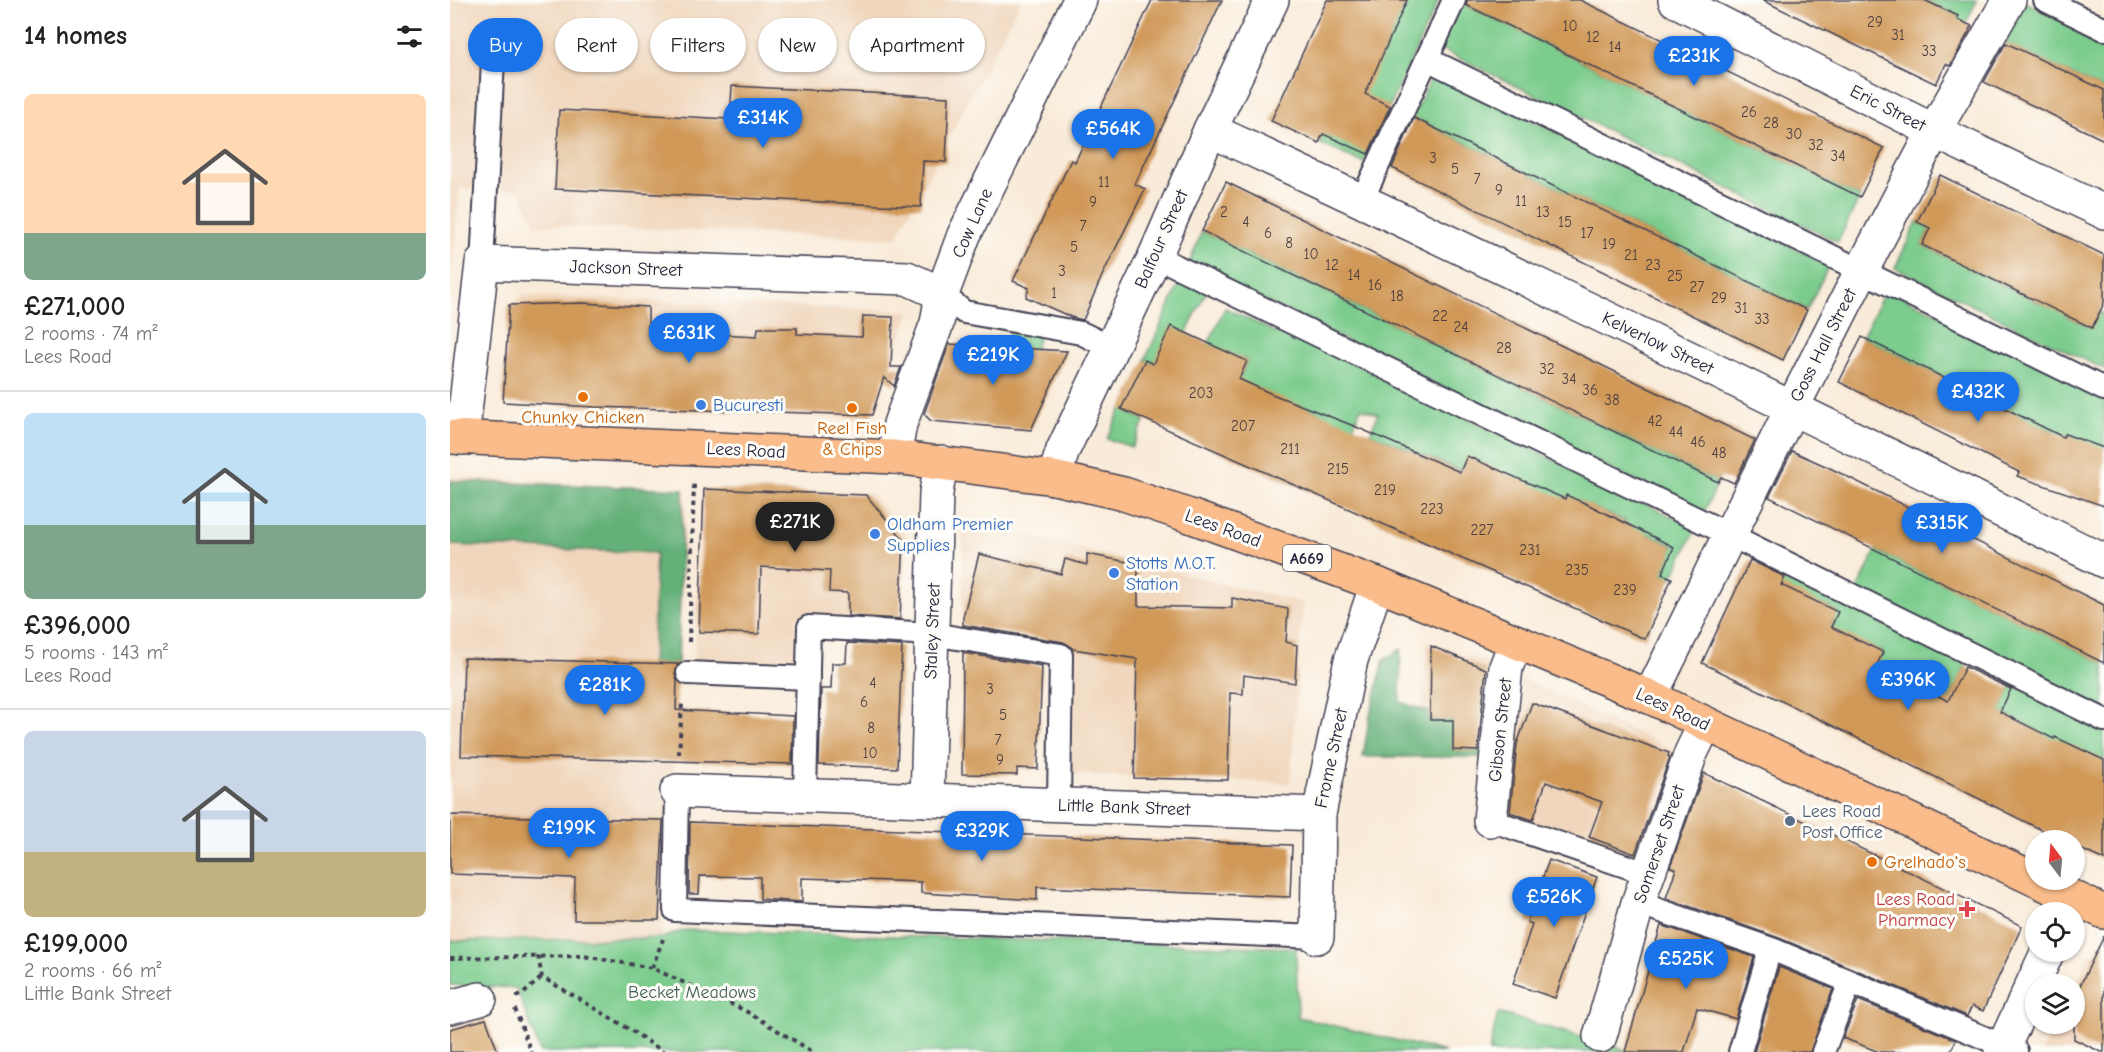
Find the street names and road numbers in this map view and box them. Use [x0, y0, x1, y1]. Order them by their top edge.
street label: Eric Street [1847, 81, 1930, 137]
street label: Cow Lane [948, 185, 997, 261]
street label: Balfour Street [1130, 186, 1193, 292]
street label: Jackson Street [569, 256, 684, 281]
street label: Goss Hall Street [1786, 284, 1861, 405]
street label: Kelverlow Street [1599, 307, 1718, 380]
street label: Lees Road [706, 438, 786, 463]
street label: Lees Road [1182, 505, 1264, 552]
road number: A669 [1283, 545, 1331, 571]
street label: Staley Street [920, 582, 945, 679]
street label: Gibson Street [1485, 676, 1516, 783]
street label: Lees Road [1633, 683, 1713, 736]
street label: Frome Street [1311, 705, 1353, 810]
street label: Somerset Street [1629, 782, 1690, 906]
street label: Little Bank Street [1057, 795, 1191, 820]

